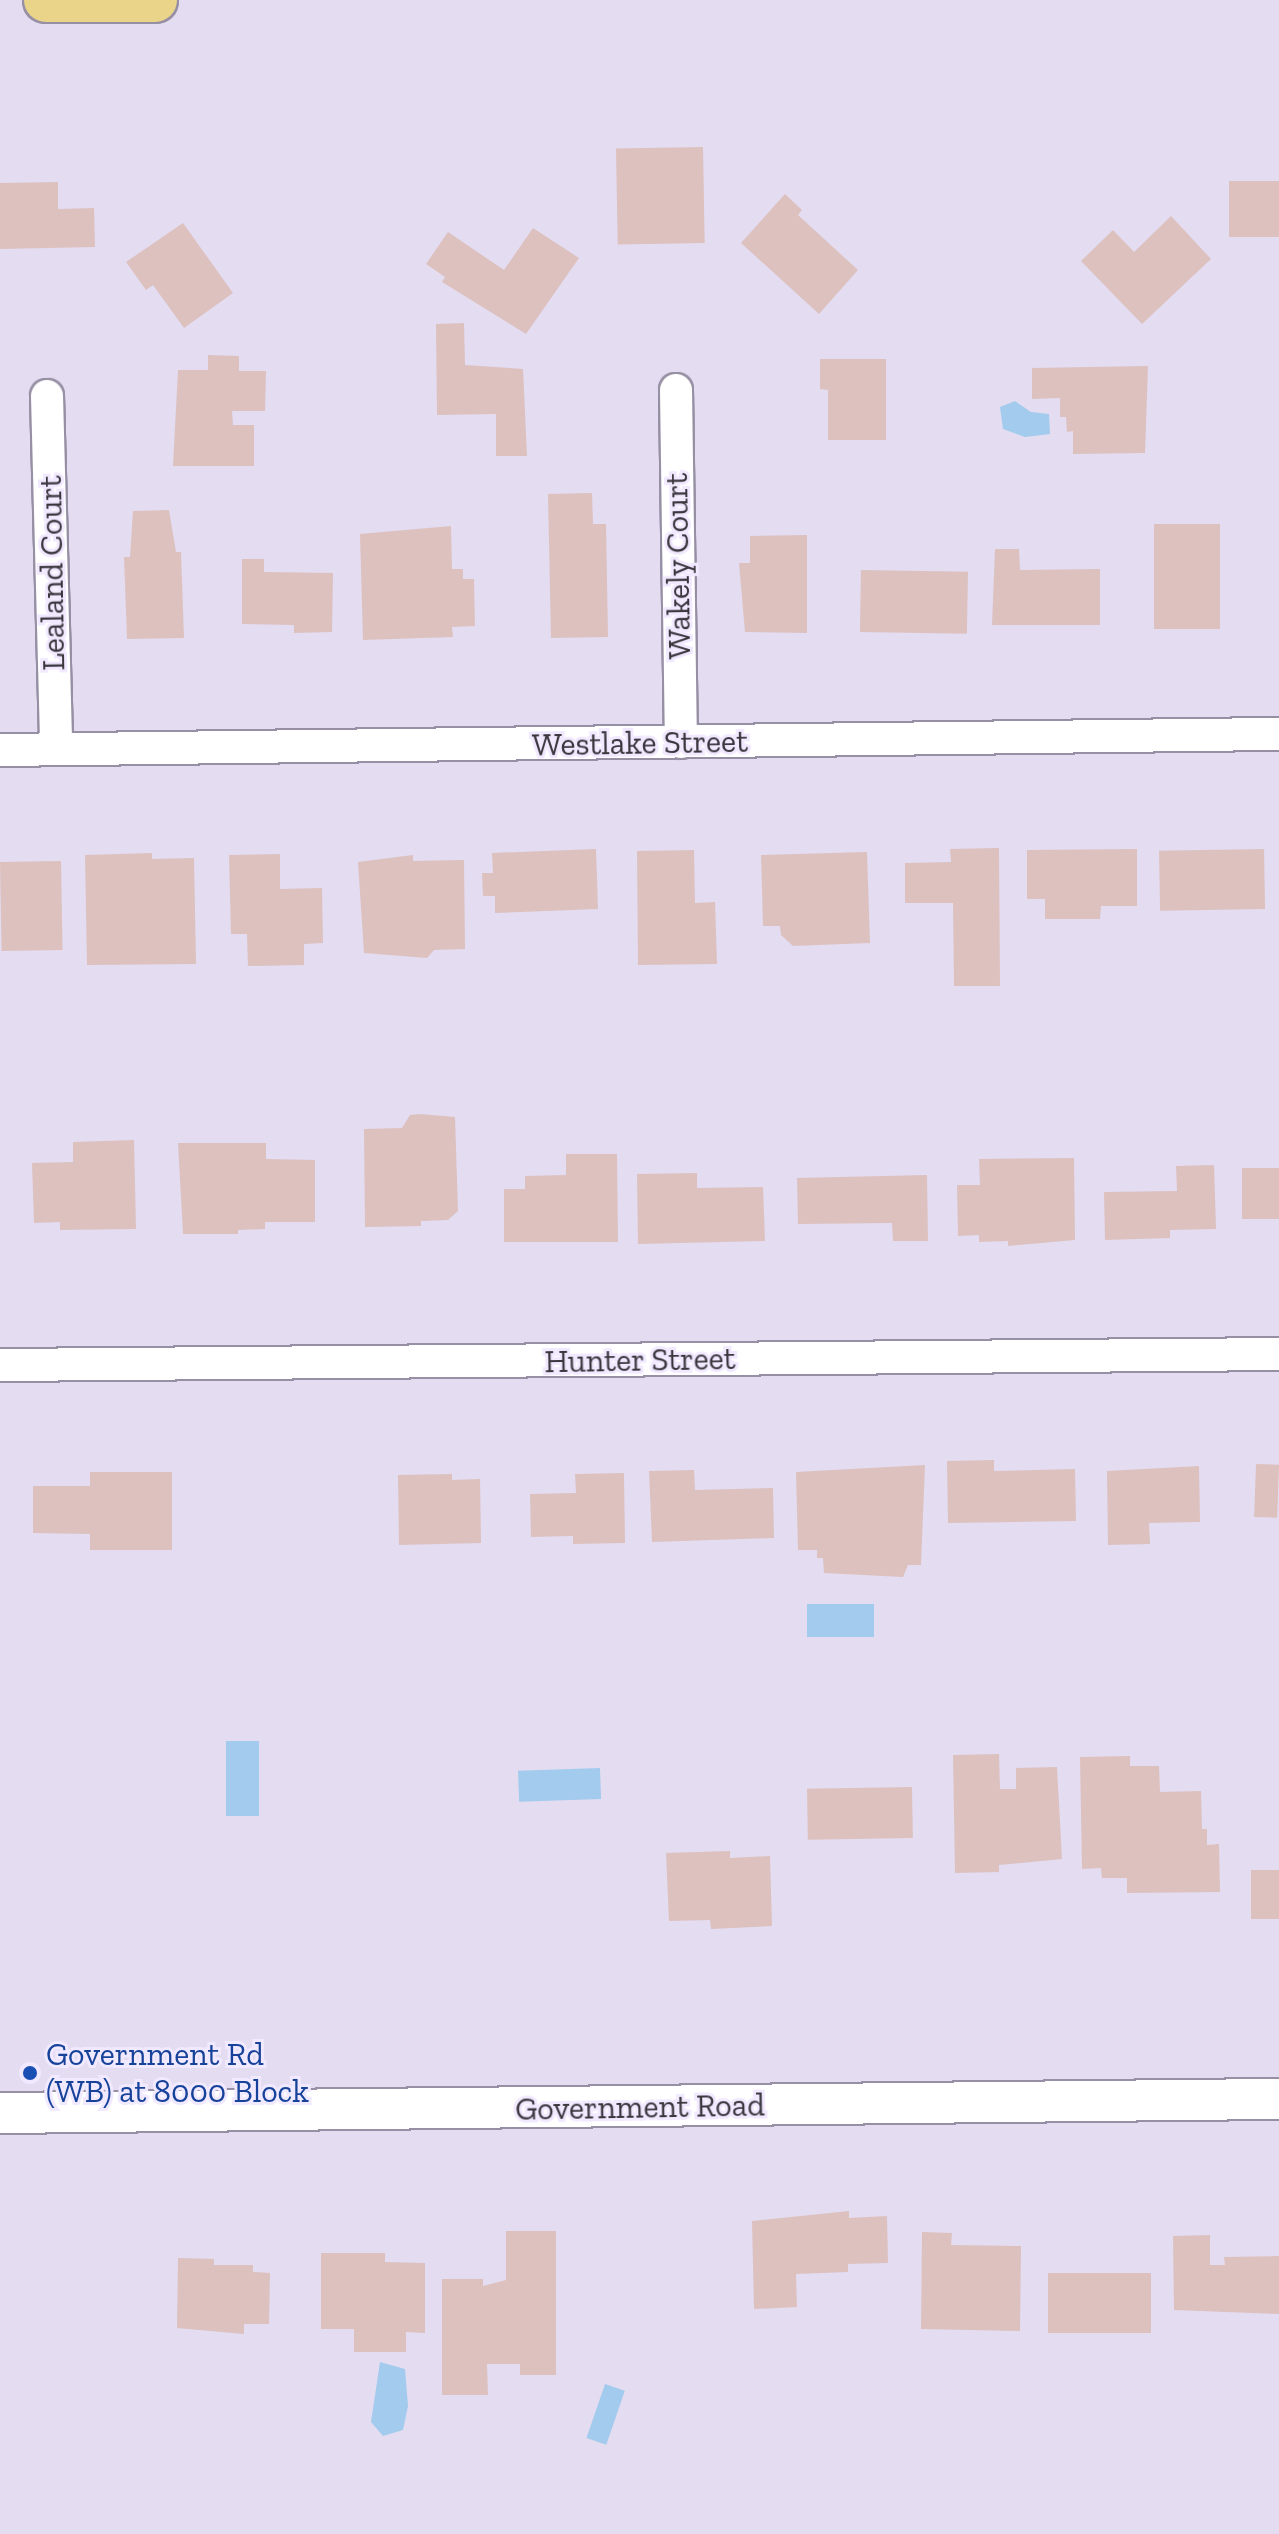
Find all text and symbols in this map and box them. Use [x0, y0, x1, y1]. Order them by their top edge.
street label: Wakely Court [657, 472, 699, 660]
street label: Lealand Court [31, 475, 73, 671]
street label: Westlake Street [532, 722, 748, 764]
street label: Hunter Street [544, 1339, 736, 1381]
place label: Government Rd (WB) at 8000 Block [46, 2036, 309, 2111]
marker: Government Rd (WB) at 8000 Block [21, 2064, 39, 2082]
street label: Government Road [515, 2086, 765, 2128]

